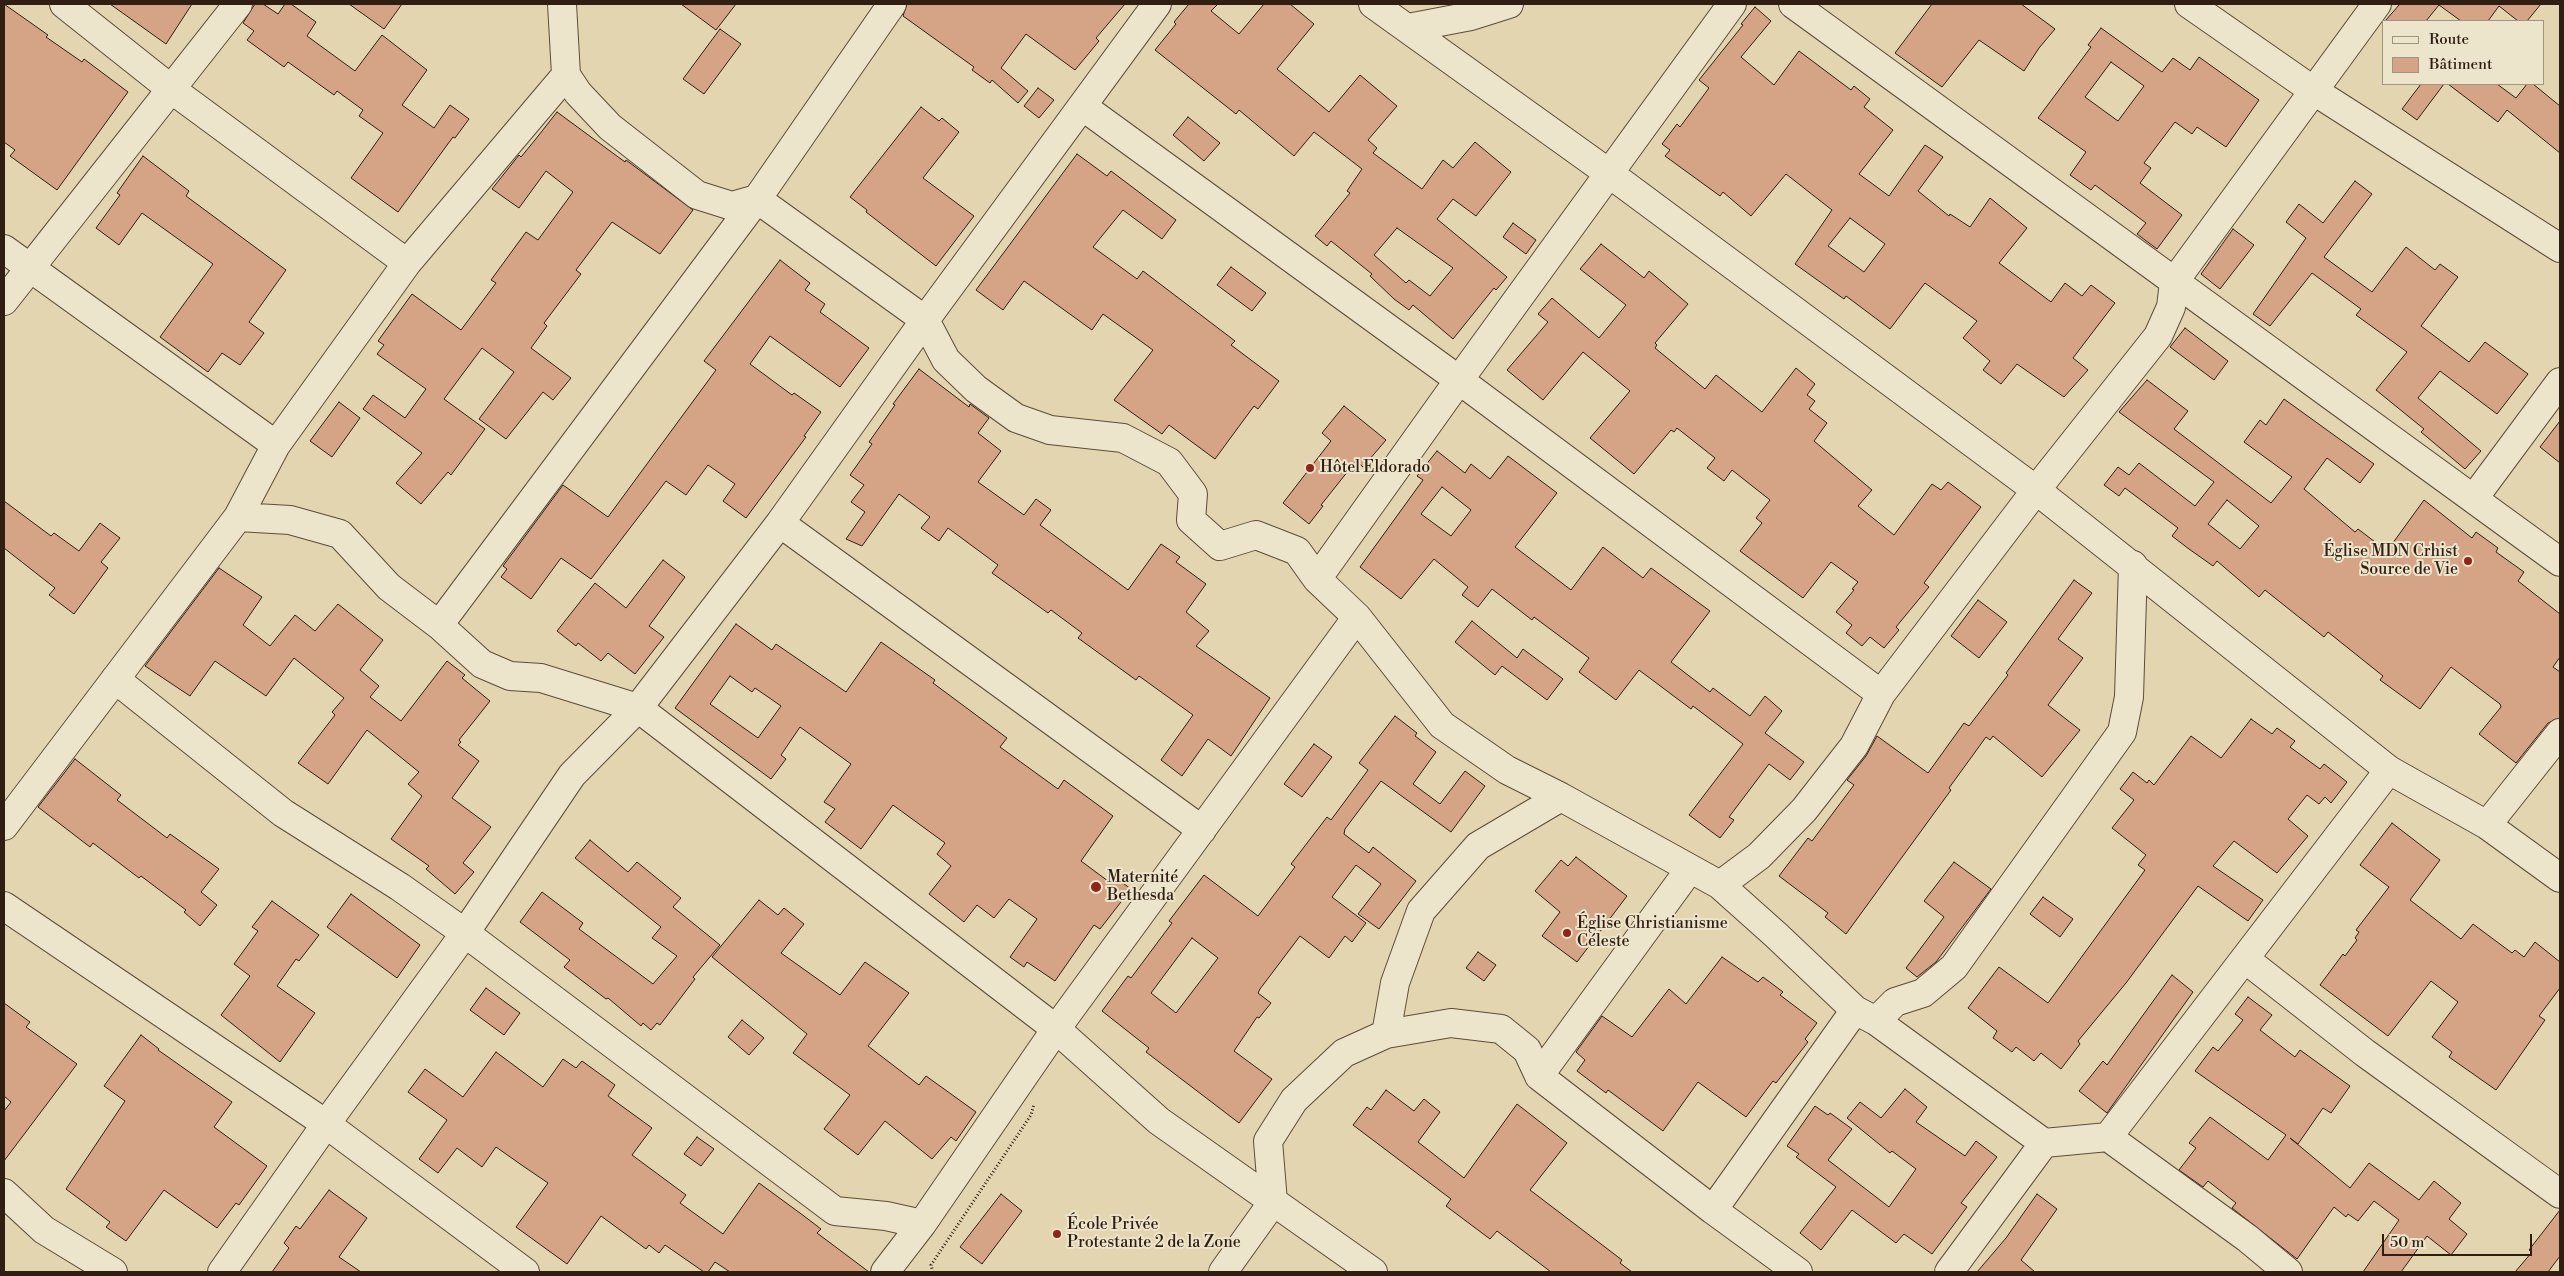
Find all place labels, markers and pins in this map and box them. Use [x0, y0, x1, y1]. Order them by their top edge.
place label: Hôtel Eldorado [1320, 458, 1430, 478]
marker: Hôtel Eldorado [1304, 462, 1316, 474]
place label: Église MDN Crhist Source de Vie [2324, 542, 2458, 580]
marker: Église MDN Crhist Source de Vie [2462, 555, 2474, 567]
place label: Maternité Bethesda [1107, 868, 1178, 906]
marker: Maternité Bethesda [1089, 880, 1103, 894]
place label: Église Christianisme Céleste [1577, 914, 1728, 952]
marker: Église Christianisme Céleste [1561, 927, 1573, 939]
place label: École Privée Protestante 2 de la Zone [1067, 1215, 1241, 1253]
marker: École Privée Protestante 2 de la Zone [1051, 1228, 1063, 1240]

